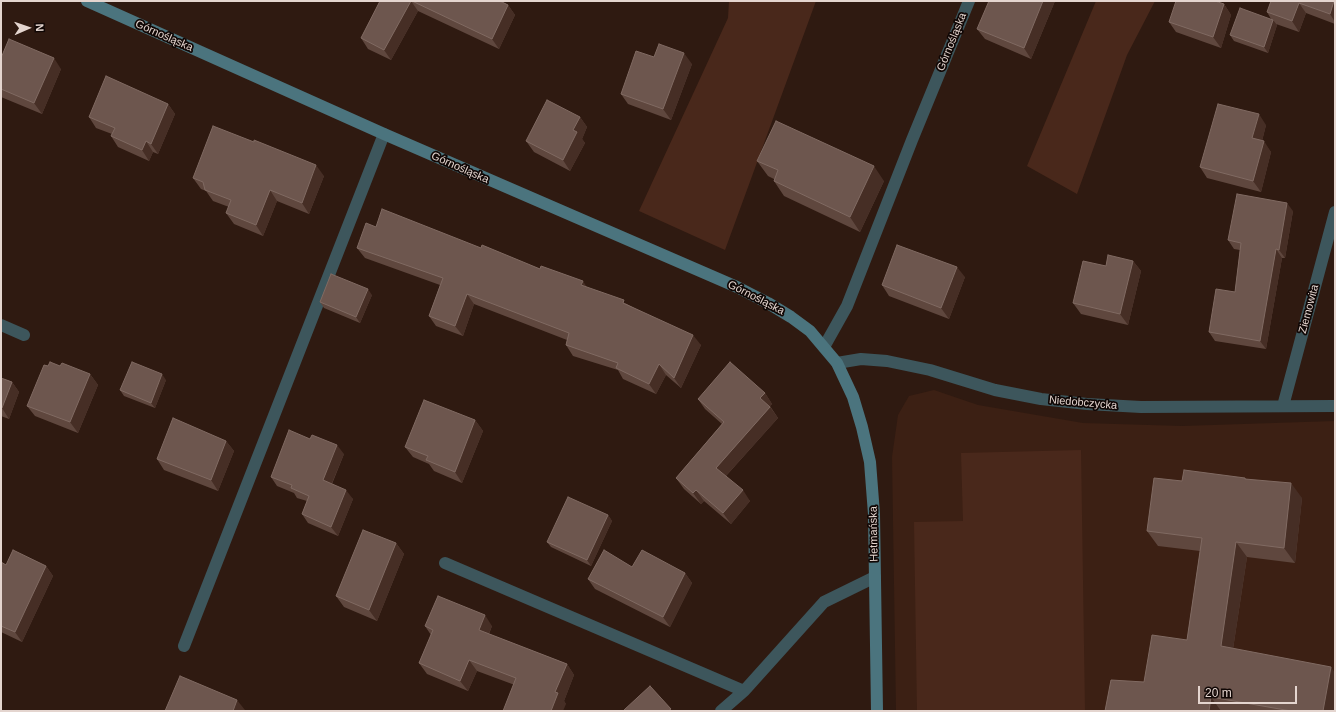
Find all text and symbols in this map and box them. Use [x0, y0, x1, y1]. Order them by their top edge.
north arrow [8, 8, 48, 48]
street label: Górnośląska [934, 11, 970, 73]
street label: Górnośląska [133, 17, 195, 55]
text: N [34, 23, 46, 32]
street label: Górnośląska [429, 149, 491, 187]
street label: Górnośląska [725, 278, 787, 318]
street label: Ziemowita [1296, 283, 1322, 335]
street label: Niedobczycka [1048, 393, 1118, 413]
street label: Hetmańska [867, 506, 881, 562]
scale bar [1200, 678, 1299, 704]
text: 20 m [1205, 686, 1232, 700]

